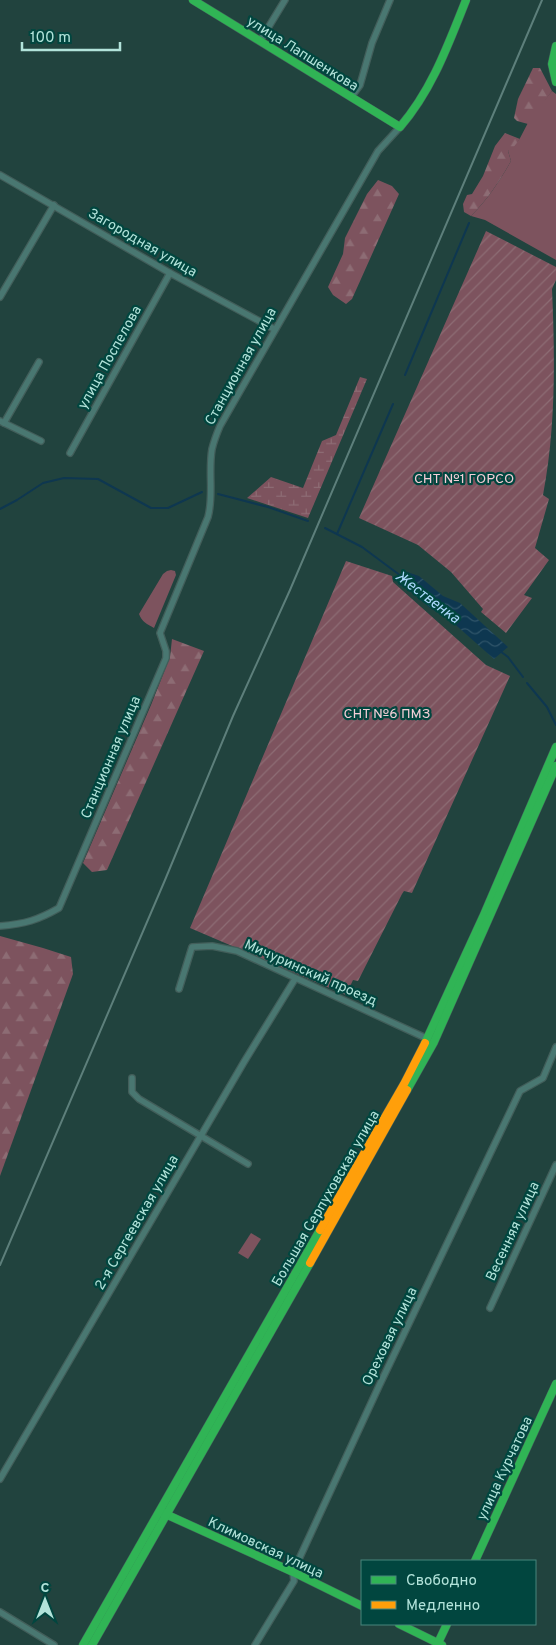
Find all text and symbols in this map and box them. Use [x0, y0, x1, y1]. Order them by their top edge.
street label: улица Лапшенкова [243, 13, 361, 95]
scale bar [22, 20, 120, 52]
text: 100 m [30, 29, 71, 48]
street label: Загородная улица [85, 205, 200, 281]
street label: улица Поспелова [75, 303, 146, 413]
street label: Станционная улица [202, 305, 281, 428]
park label: СНТ №1 ГОРСО [414, 471, 514, 488]
water label: Жественка [391, 568, 463, 629]
street label: Станционная улица [78, 694, 145, 822]
park label: СНТ №6 ПМЗ [343, 706, 431, 723]
street label: Мичуринский проезд [242, 936, 379, 1010]
street label: Большая Серпуховская улица [269, 1108, 384, 1290]
street label: 2-я Сергеевская улица [92, 1152, 183, 1293]
street label: Весенняя улица [483, 1179, 544, 1284]
street label: Ореховая улица [359, 1285, 422, 1389]
street label: улица Курчатова [474, 1414, 537, 1523]
street label: Климовская улица [205, 1514, 326, 1583]
legend [361, 1560, 536, 1625]
text: Свободно [406, 1572, 477, 1591]
north arrow [20, 1575, 70, 1625]
text: С [41, 1580, 50, 1597]
text: Медленно [406, 1597, 480, 1616]

